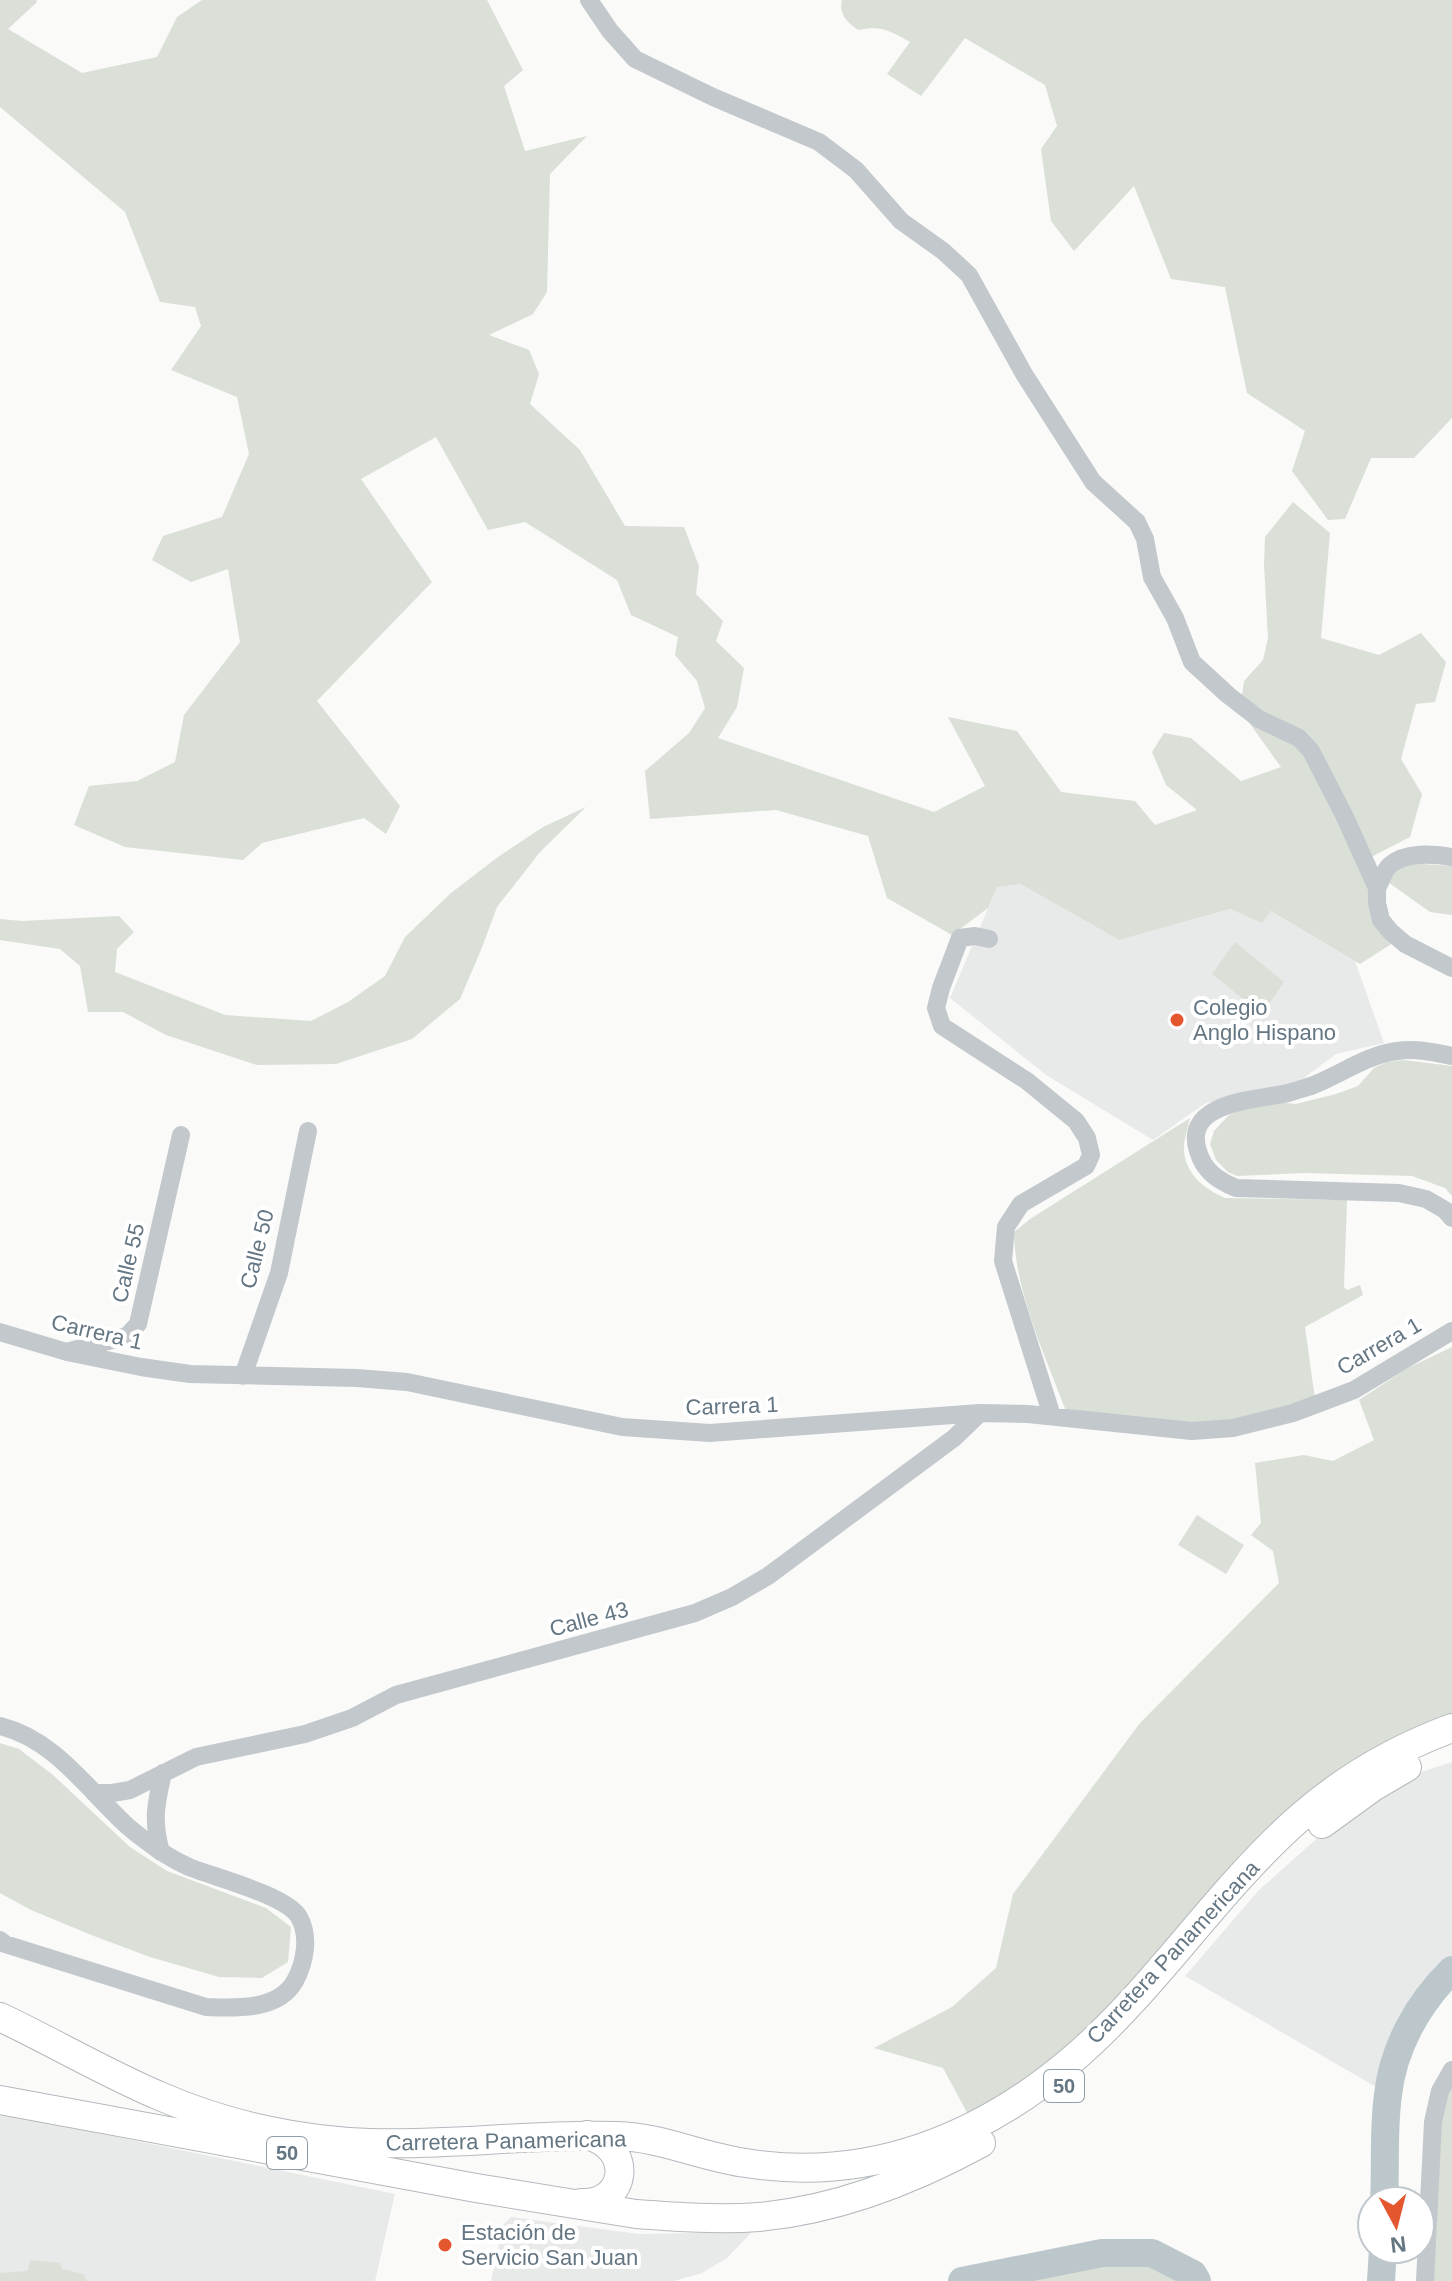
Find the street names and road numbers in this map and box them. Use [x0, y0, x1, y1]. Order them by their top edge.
street label: Calle 50 [235, 1207, 279, 1291]
street label: Calle 55 [107, 1221, 149, 1305]
street label: Carrera 1 [49, 1309, 145, 1355]
street label: Carrera 1 [1333, 1312, 1425, 1380]
street label: Carrera 1 [685, 1392, 779, 1420]
street label: Calle 43 [547, 1596, 631, 1642]
street label: Carretera Panamericana [1082, 1855, 1265, 2049]
road number: 50 [1044, 2070, 1084, 2102]
street label: Carretera Panamericana [385, 2126, 627, 2156]
road number: 50 [267, 2137, 307, 2169]

